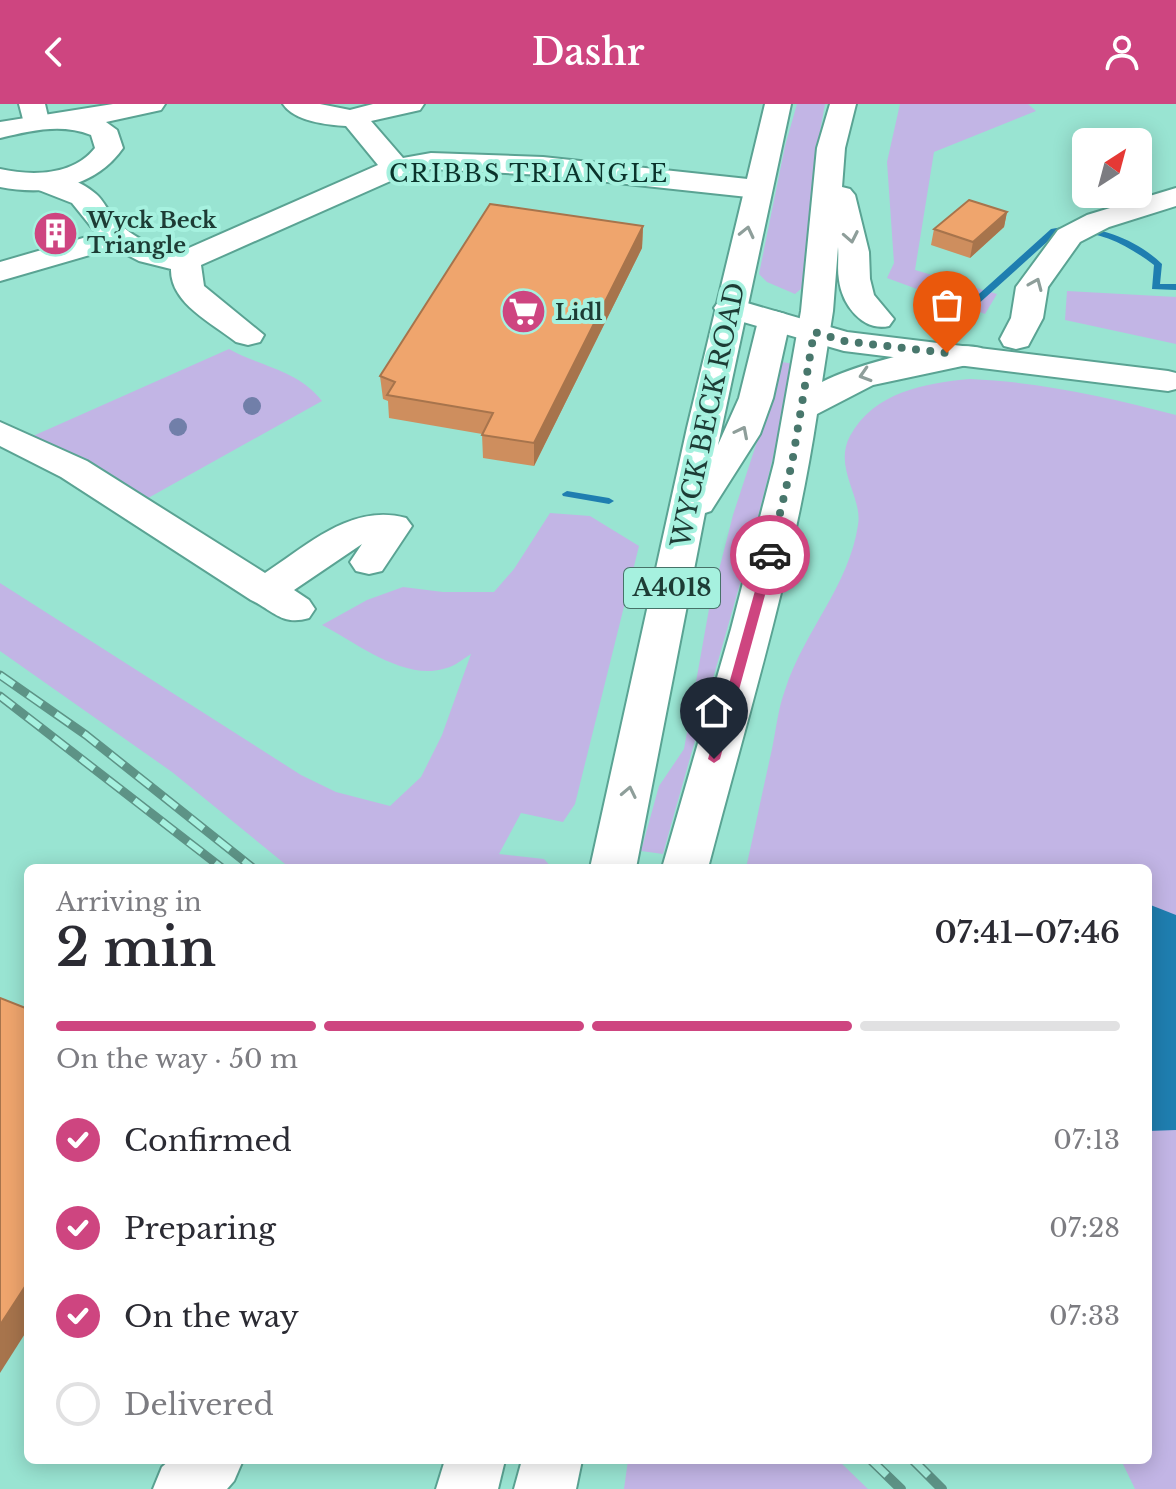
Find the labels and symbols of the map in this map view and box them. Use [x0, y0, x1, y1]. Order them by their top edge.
north arrow [1072, 128, 1152, 208]
district label: CRIBBS TRIANGLE [389, 159, 669, 188]
place label: Wyck Beck Triangle [86, 207, 217, 259]
building icon: Wyck Beck Triangle [32, 209, 80, 257]
one-way arrow [738, 226, 755, 240]
one-way arrow [842, 230, 859, 244]
pin [913, 271, 981, 353]
one-way arrow [1026, 278, 1042, 293]
street label: WYCK BECK ROAD [664, 280, 752, 551]
supermarket icon: Lidl [500, 288, 548, 336]
place label: Lidl [555, 299, 603, 326]
one-way arrow [858, 366, 872, 382]
one-way arrow [732, 426, 748, 440]
courier [730, 515, 810, 595]
road number: A4018 [624, 568, 720, 608]
pin [680, 677, 748, 759]
one-way arrow [620, 785, 637, 799]

